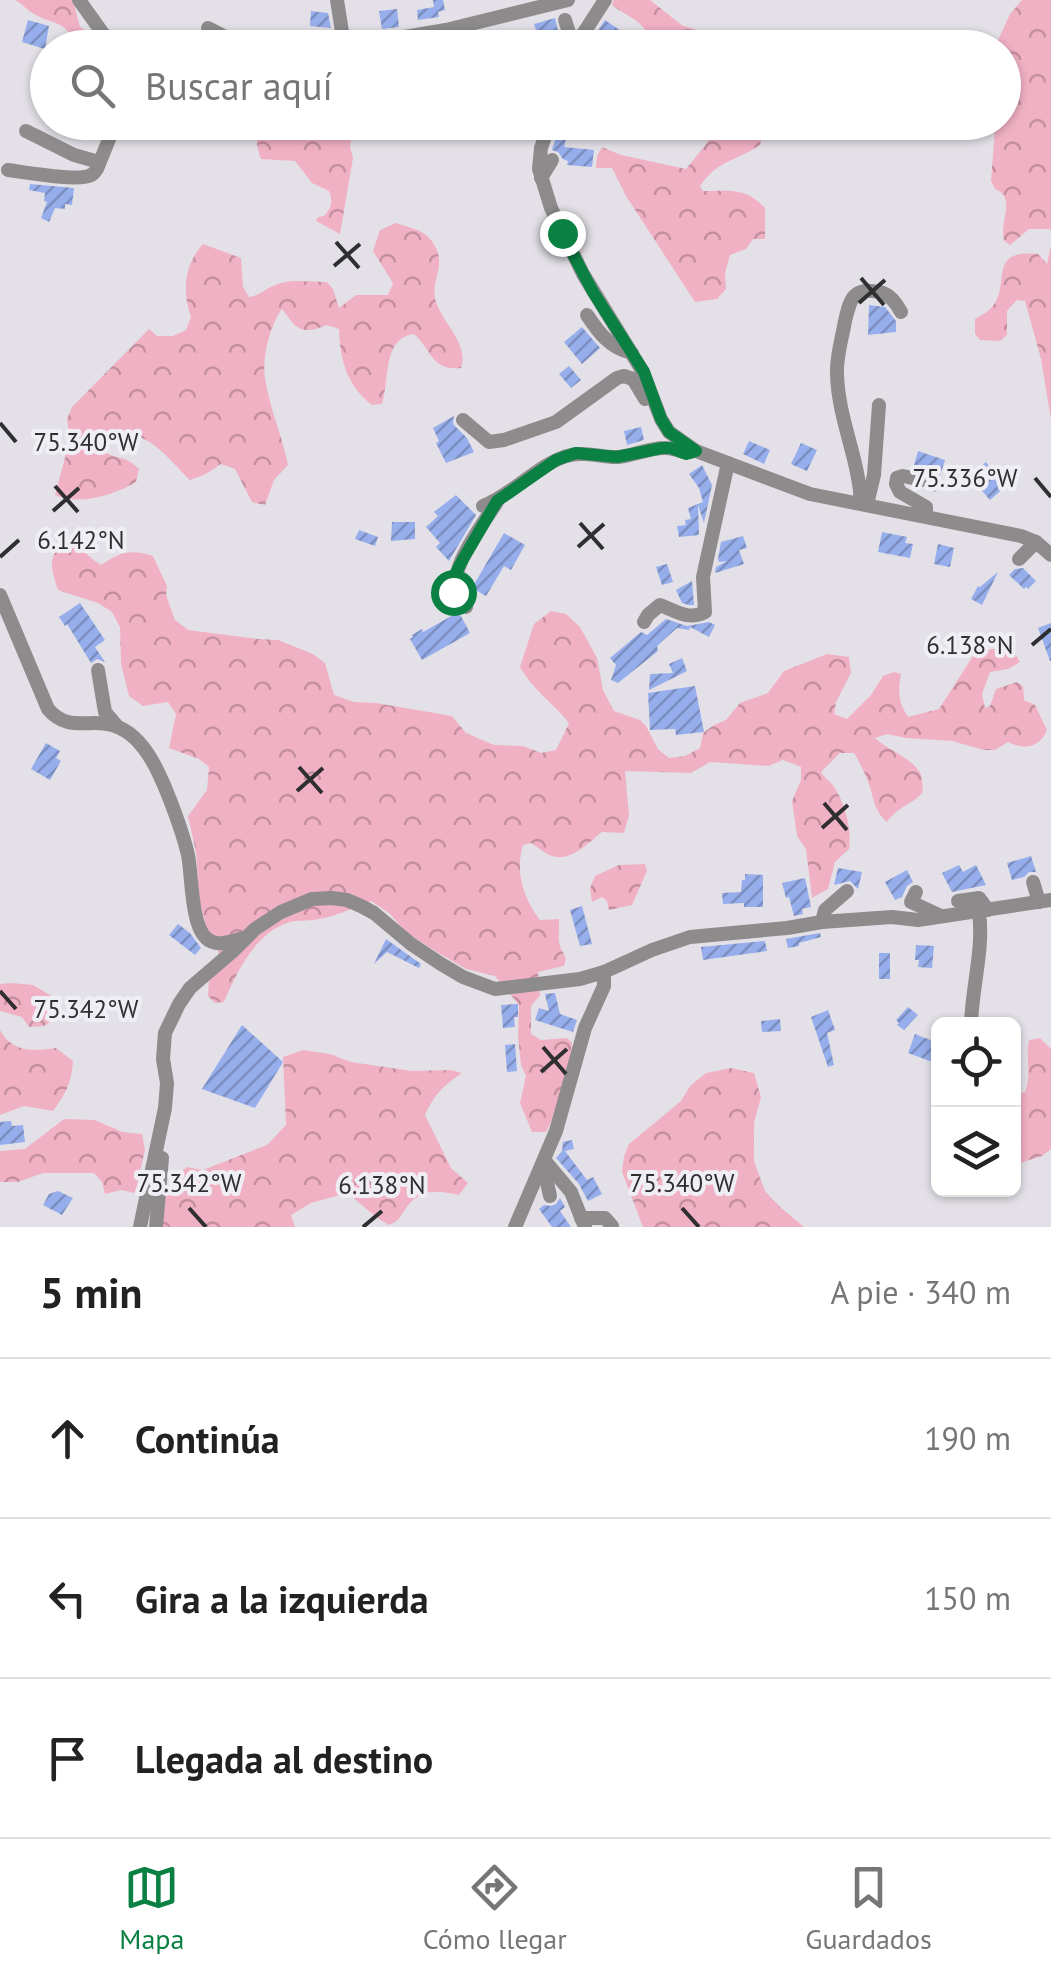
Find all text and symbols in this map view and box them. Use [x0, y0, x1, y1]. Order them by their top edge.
search box [30, 30, 1021, 140]
icon: search [65, 58, 120, 113]
text: Buscar aquí [145, 61, 333, 110]
route end [540, 211, 586, 257]
text: 75.340°W [34, 426, 139, 458]
text: 75.336°W [913, 462, 1018, 494]
text: 6.142°N [37, 524, 125, 556]
route start [431, 570, 477, 616]
text: 6.138°N [926, 629, 1014, 661]
text: 75.342°W [34, 993, 139, 1025]
map controls [931, 1017, 1021, 1197]
button: locate [931, 1017, 1021, 1107]
button: layers [931, 1107, 1021, 1197]
text: 75.342°W [137, 1167, 242, 1199]
text: 75.340°W [630, 1167, 735, 1199]
text: 6.138°N [338, 1169, 426, 1201]
text: 5 min [40, 1265, 142, 1320]
text: A pie · 340 m [830, 1271, 1011, 1313]
icon: ahead [40, 1411, 95, 1466]
text: Continúa [135, 1414, 279, 1463]
text: 190 m [924, 1417, 1011, 1459]
icon: left [40, 1571, 95, 1626]
text: Gira a la izquierda [135, 1574, 429, 1623]
text: 150 m [924, 1577, 1011, 1619]
icon: arrive [40, 1731, 95, 1786]
text: Llegada al destino [135, 1734, 433, 1783]
tab: Mapa [119, 1860, 184, 1957]
tab: Cómo llegar [423, 1860, 567, 1957]
tab: Guardados [805, 1860, 932, 1957]

